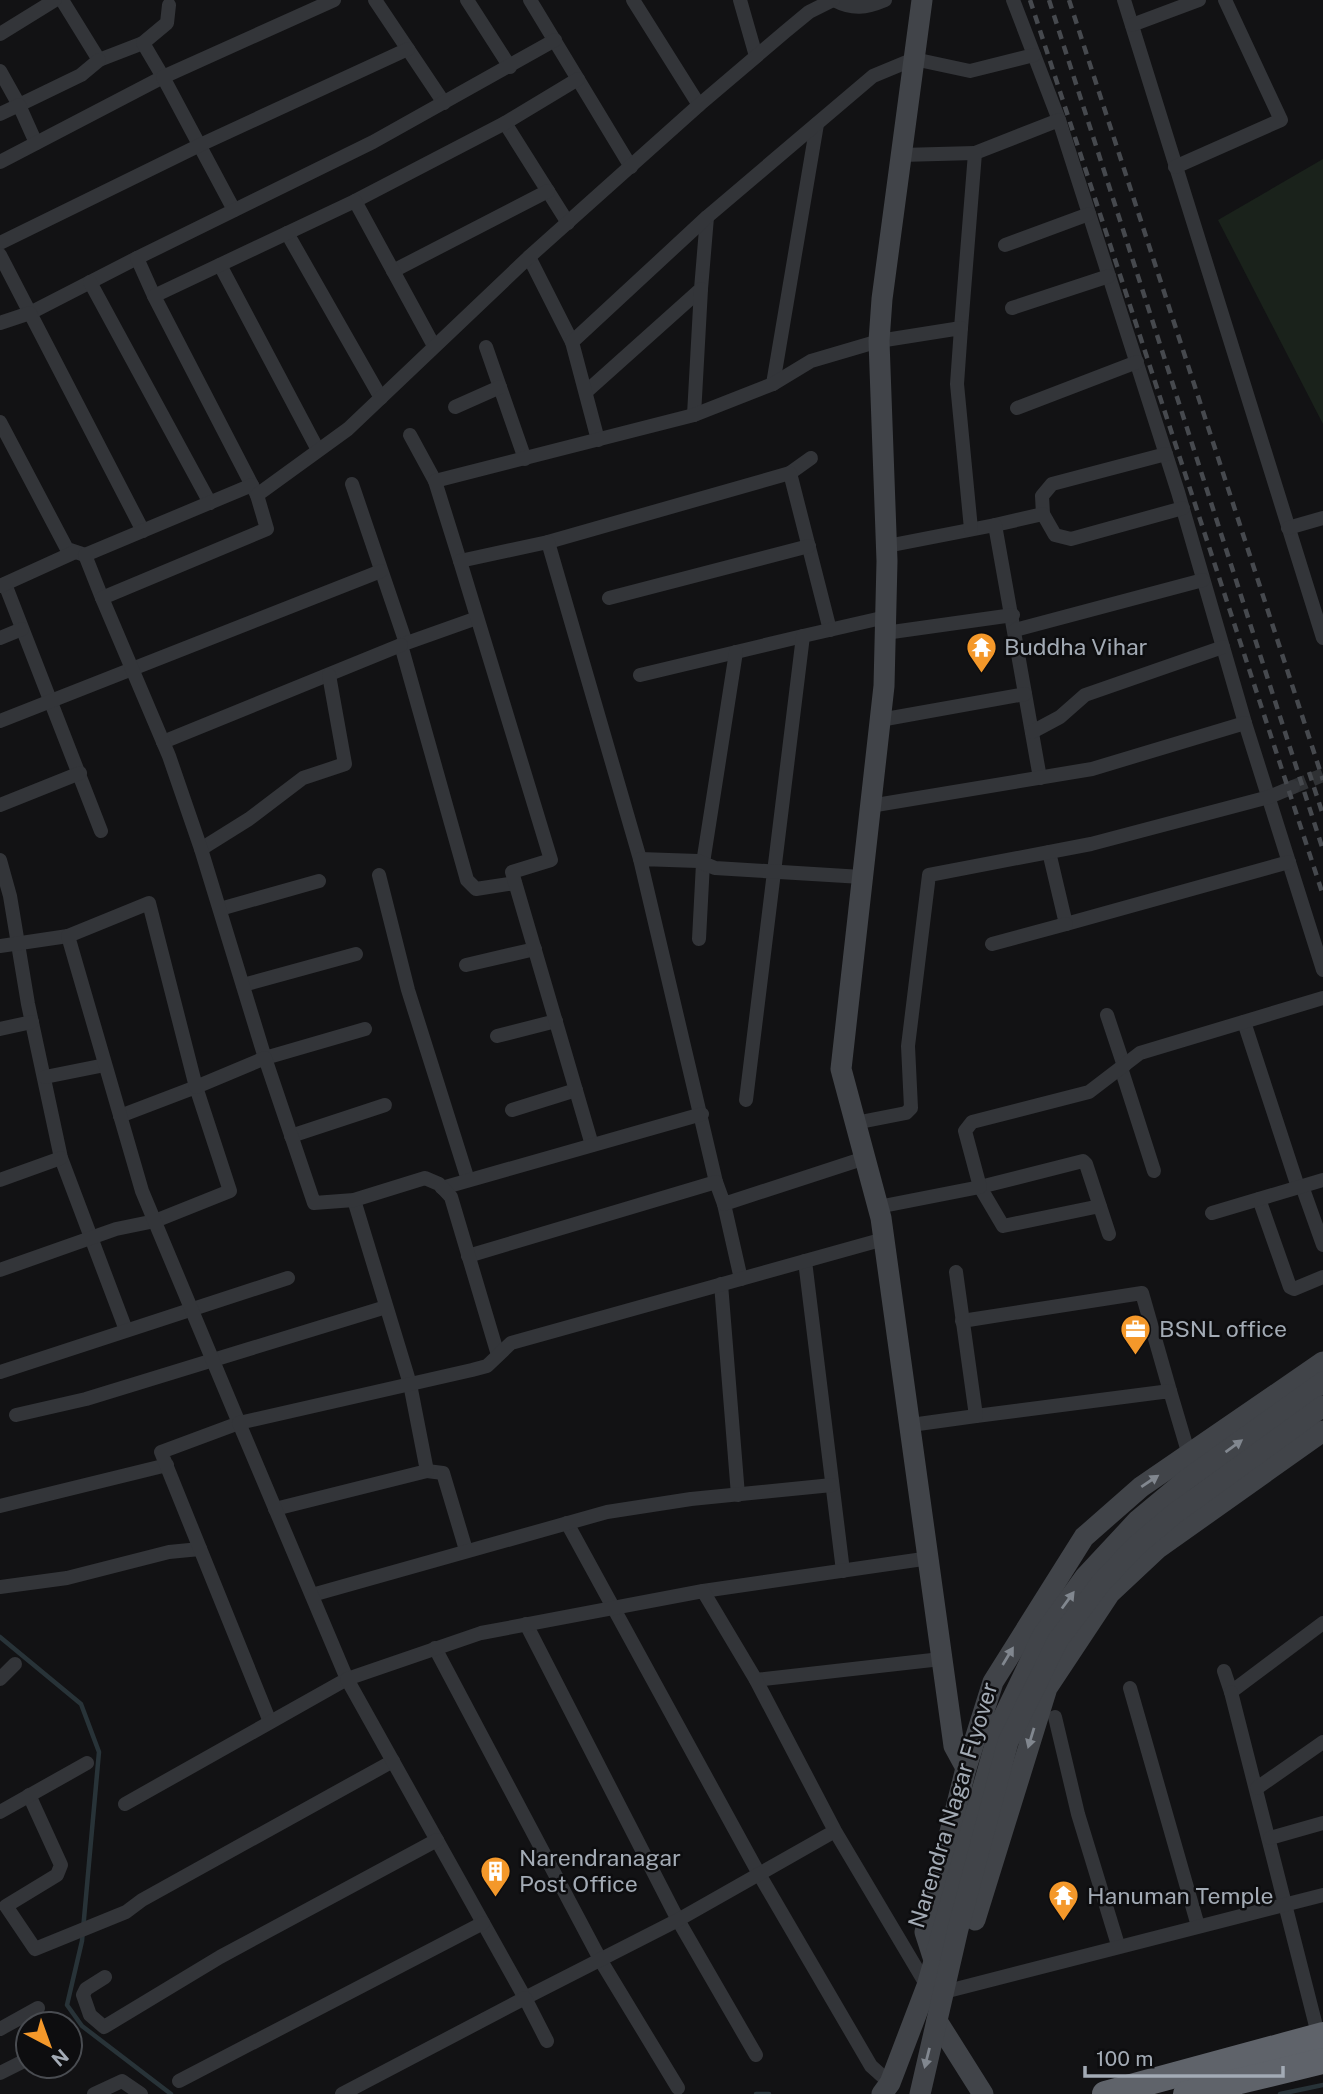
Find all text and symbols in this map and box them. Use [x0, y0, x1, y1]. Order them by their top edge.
temple icon: Buddha Vihar [964, 630, 998, 674]
place label: Buddha Vihar [1004, 633, 1148, 660]
office icon: BSNL office [1119, 1312, 1153, 1356]
place label: BSNL office [1159, 1315, 1287, 1342]
one-way arrow [1225, 1439, 1243, 1453]
one-way arrow [1140, 1475, 1160, 1488]
one-way arrow [1061, 1591, 1075, 1609]
one-way arrow [1002, 1647, 1014, 1666]
street label: Narendra Nagar Flyover [902, 1679, 1003, 1931]
one-way arrow [1025, 1727, 1036, 1748]
place label: Narendranagar Post Office [519, 1844, 681, 1897]
building icon: Narendranagar Post Office [479, 1854, 513, 1898]
temple icon: Hanuman Temple [1047, 1879, 1081, 1923]
place label: Hanuman Temple [1087, 1882, 1274, 1909]
north arrow [14, 2010, 84, 2080]
scale bar [1085, 2035, 1283, 2078]
text: N [47, 2045, 73, 2071]
text: 100 m [1096, 2046, 1153, 2071]
one-way arrow [921, 2047, 932, 2069]

